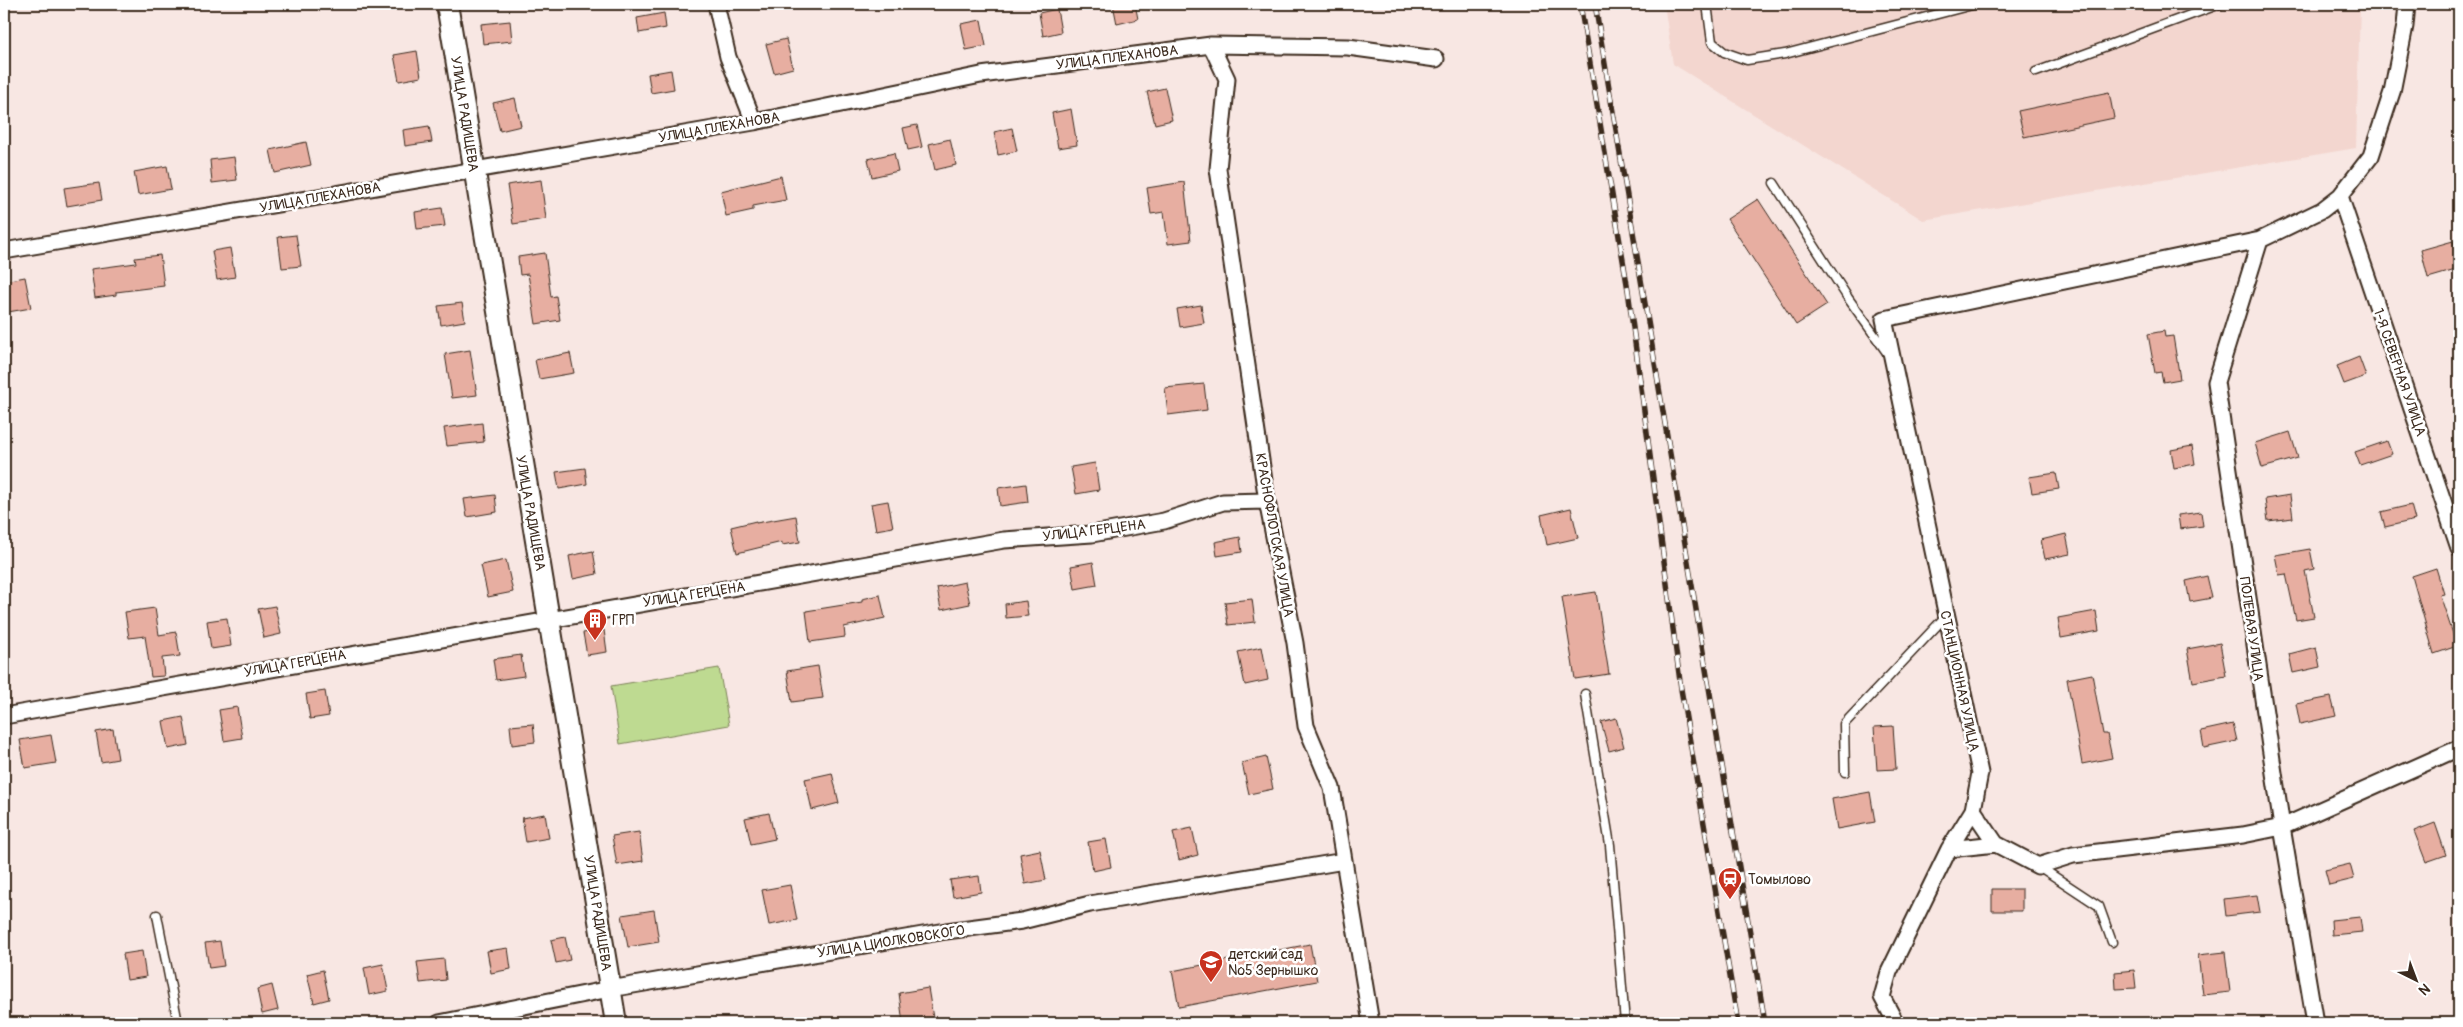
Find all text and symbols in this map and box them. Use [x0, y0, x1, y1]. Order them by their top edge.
street label: УЛИЦА ПЛЕХАНОВА [1055, 42, 1179, 73]
street label: УЛИЦА РАДИЩЕВА [447, 55, 482, 173]
street label: УЛИЦА ПЛЕХАНОВА [657, 108, 781, 147]
street label: УЛИЦА ПЛЕХАНОВА [258, 178, 382, 217]
street label: 1-Я СЕВЕРНАЯ УЛИЦА [2370, 306, 2429, 438]
street label: КРАСНОФЛОТСКАЯ УЛИЦА [1252, 452, 1297, 618]
street label: УЛИЦА РАДИЩЕВА [512, 454, 549, 572]
street label: УЛИЦА ГЕРЦЕНА [1042, 516, 1146, 545]
street label: ПОЛЕВАЯ УЛИЦА [2236, 576, 2267, 682]
street label: УЛИЦА ГЕРЦЕНА [642, 578, 746, 611]
building icon: ГРП [582, 607, 608, 641]
street label: СТАНЦИОННАЯ УЛИЦА [1936, 609, 1983, 753]
place label: ГРП [612, 612, 634, 629]
street label: УЛИЦА ГЕРЦЕНА [243, 646, 347, 681]
street label: УЛИЦА РАДИЩЕВА [580, 854, 615, 972]
station icon: Томылово [1717, 866, 1743, 900]
place label: Томылово [1748, 871, 1811, 888]
street label: УЛИЦА ЦИОЛКОВСКОГО [816, 921, 966, 962]
place label: детский сад №5 Зернышко [1228, 946, 1319, 979]
school or university icon: детский сад №5 Зернышко [1198, 949, 1224, 983]
north arrow [2390, 954, 2440, 1004]
text: N [2415, 980, 2434, 999]

